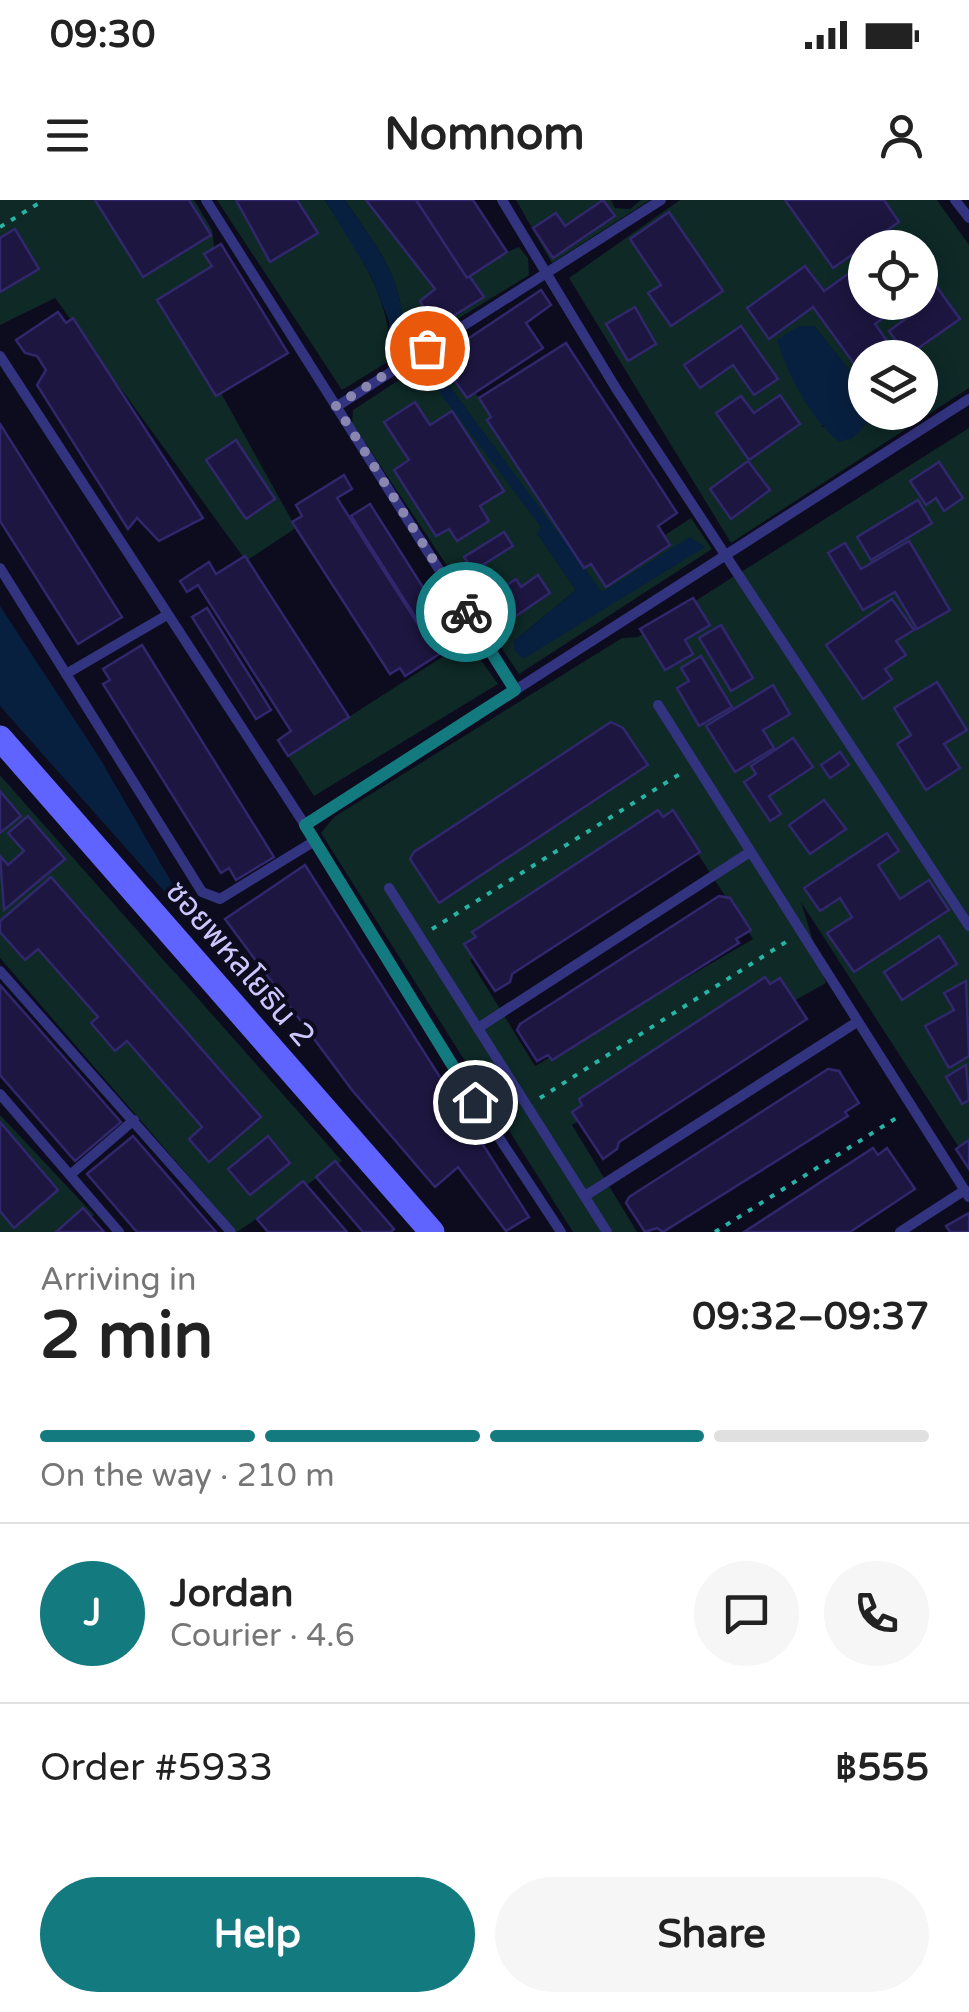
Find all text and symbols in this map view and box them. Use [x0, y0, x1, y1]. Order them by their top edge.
text: 09:30 [50, 12, 155, 58]
icon: menu [40, 108, 95, 163]
text: Nomnom [384, 108, 585, 162]
icon: person [874, 108, 929, 163]
map controls [848, 230, 938, 430]
button: locate [848, 230, 938, 320]
pin [385, 306, 470, 391]
icon: bag [400, 321, 455, 376]
button: layers [848, 340, 938, 430]
courier [416, 562, 516, 662]
icon: bike [439, 585, 494, 640]
street label: ซอยพหลโยธิน 2 [157, 873, 323, 1055]
pin [433, 1060, 518, 1145]
icon: home [448, 1075, 503, 1130]
text: Arriving in [40, 1261, 197, 1299]
text: 09:32–09:37 [692, 1294, 929, 1340]
text: 2 min [40, 1297, 213, 1376]
text: On the way · 210 m [40, 1457, 335, 1495]
button: chat [694, 1561, 799, 1666]
button: phone [824, 1561, 929, 1666]
text: Jordan [170, 1571, 293, 1617]
text: J [84, 1590, 101, 1636]
text: Courier · 4.6 [170, 1617, 355, 1655]
text: Order #5933 [40, 1745, 273, 1791]
text: ฿555 [835, 1745, 929, 1791]
button: Help [40, 1877, 475, 1992]
button: Share [495, 1877, 929, 1992]

